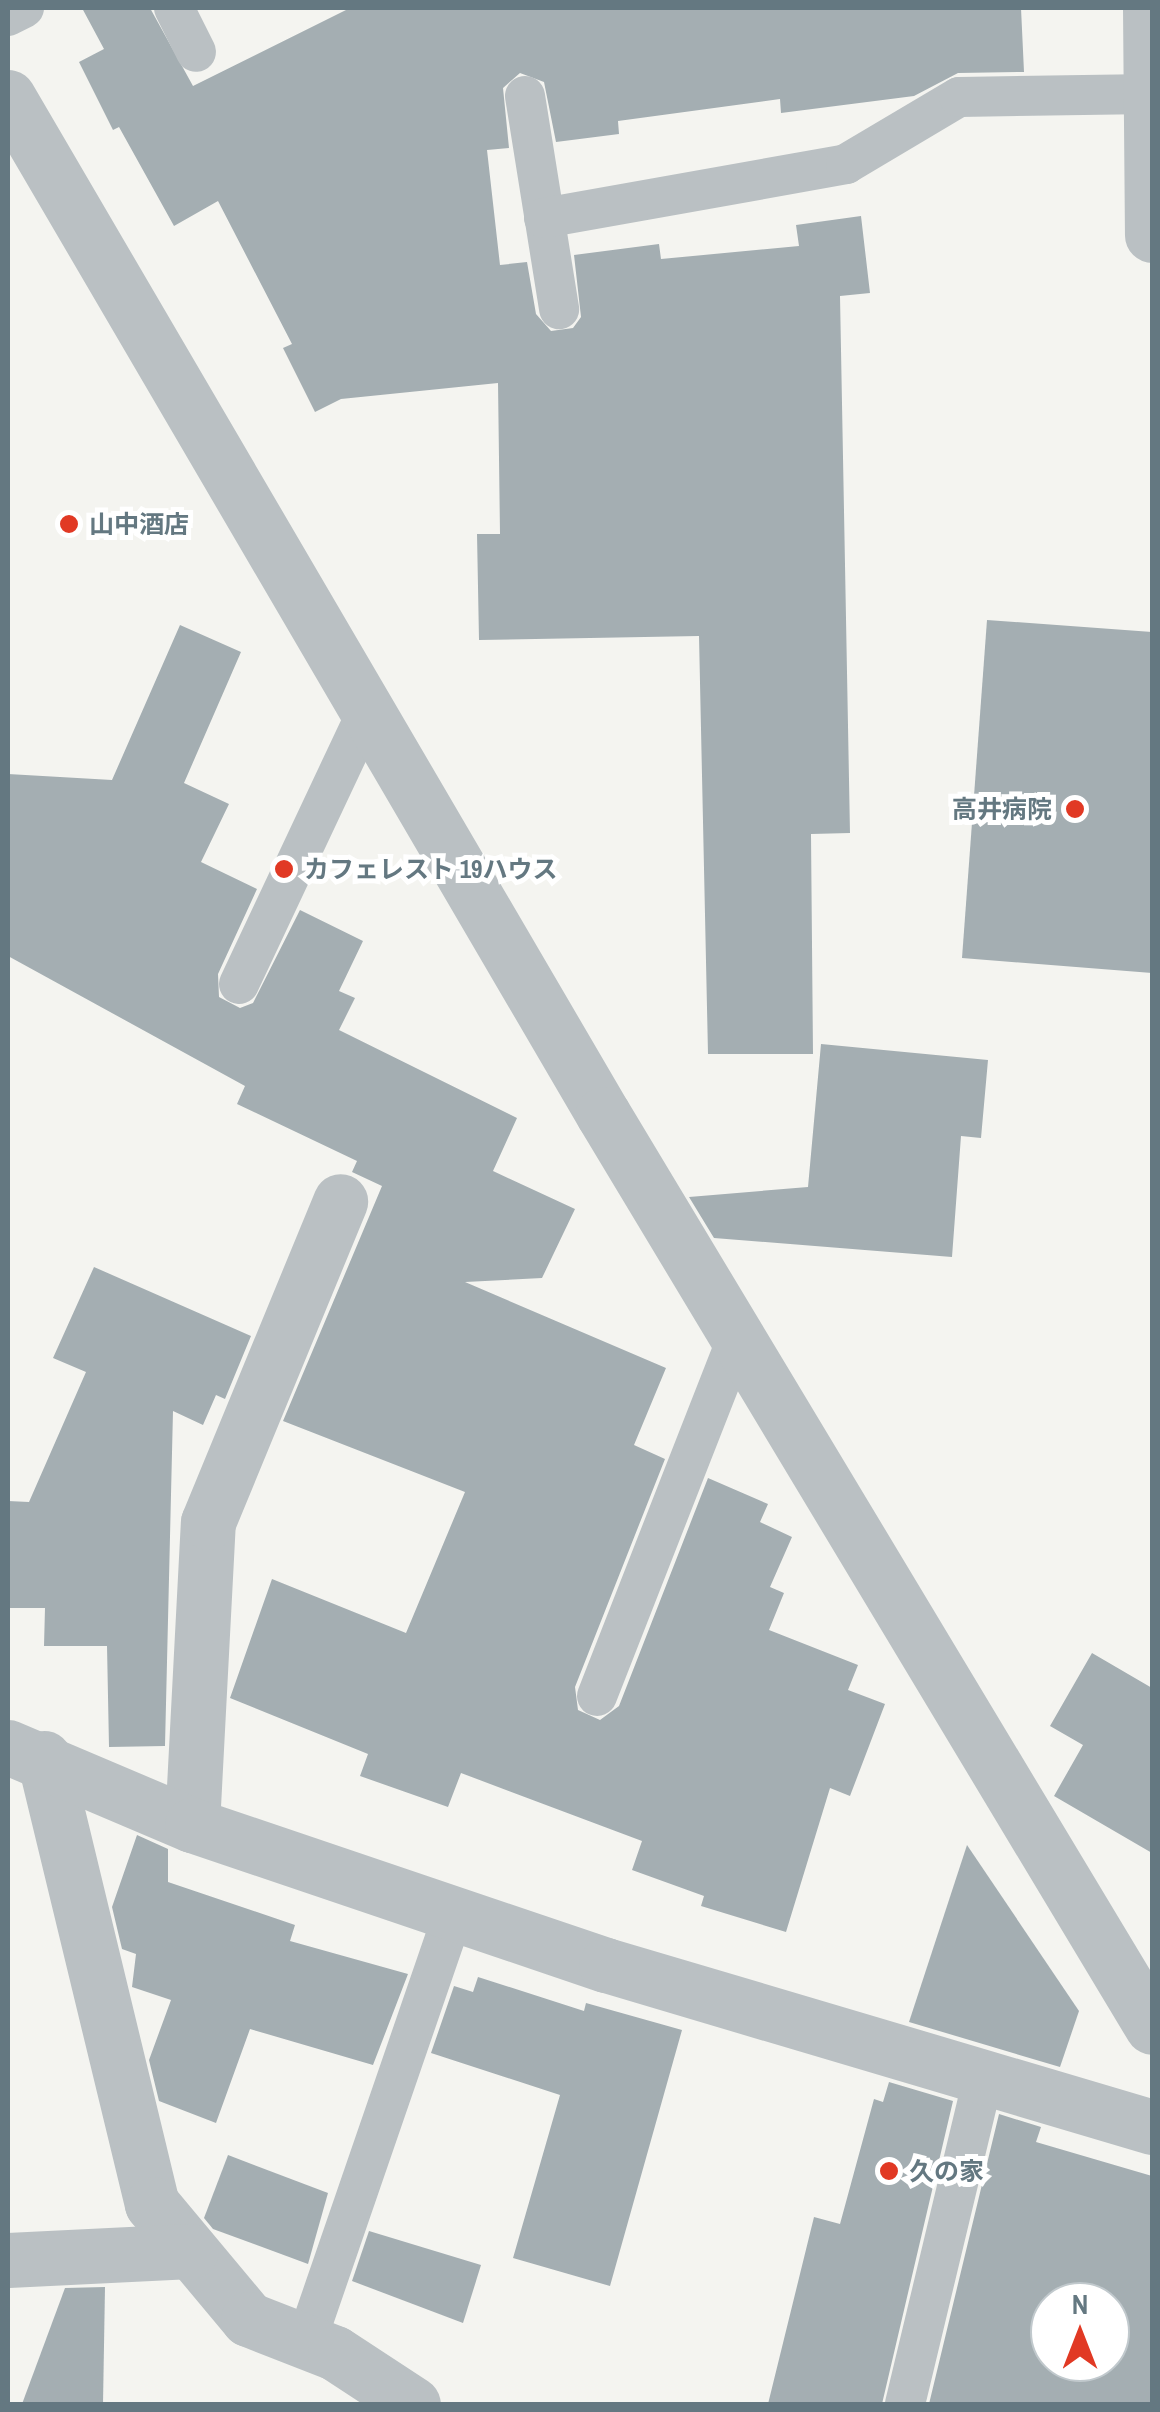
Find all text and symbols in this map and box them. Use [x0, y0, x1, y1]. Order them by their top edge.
place label: 山中酒店 [89, 509, 189, 539]
marker: 山中酒店 [58, 513, 80, 535]
place label: 高井病院 [952, 794, 1052, 824]
marker: 高井病院 [1062, 796, 1088, 822]
place label: カフェレスト 19ハウス [304, 854, 557, 884]
marker: カフェレスト 19ハウス [273, 858, 295, 880]
place label: 久の家 [909, 2156, 984, 2186]
marker: 久の家 [878, 2160, 900, 2182]
north arrow [1030, 2282, 1130, 2382]
text: N [1072, 2285, 1088, 2323]

